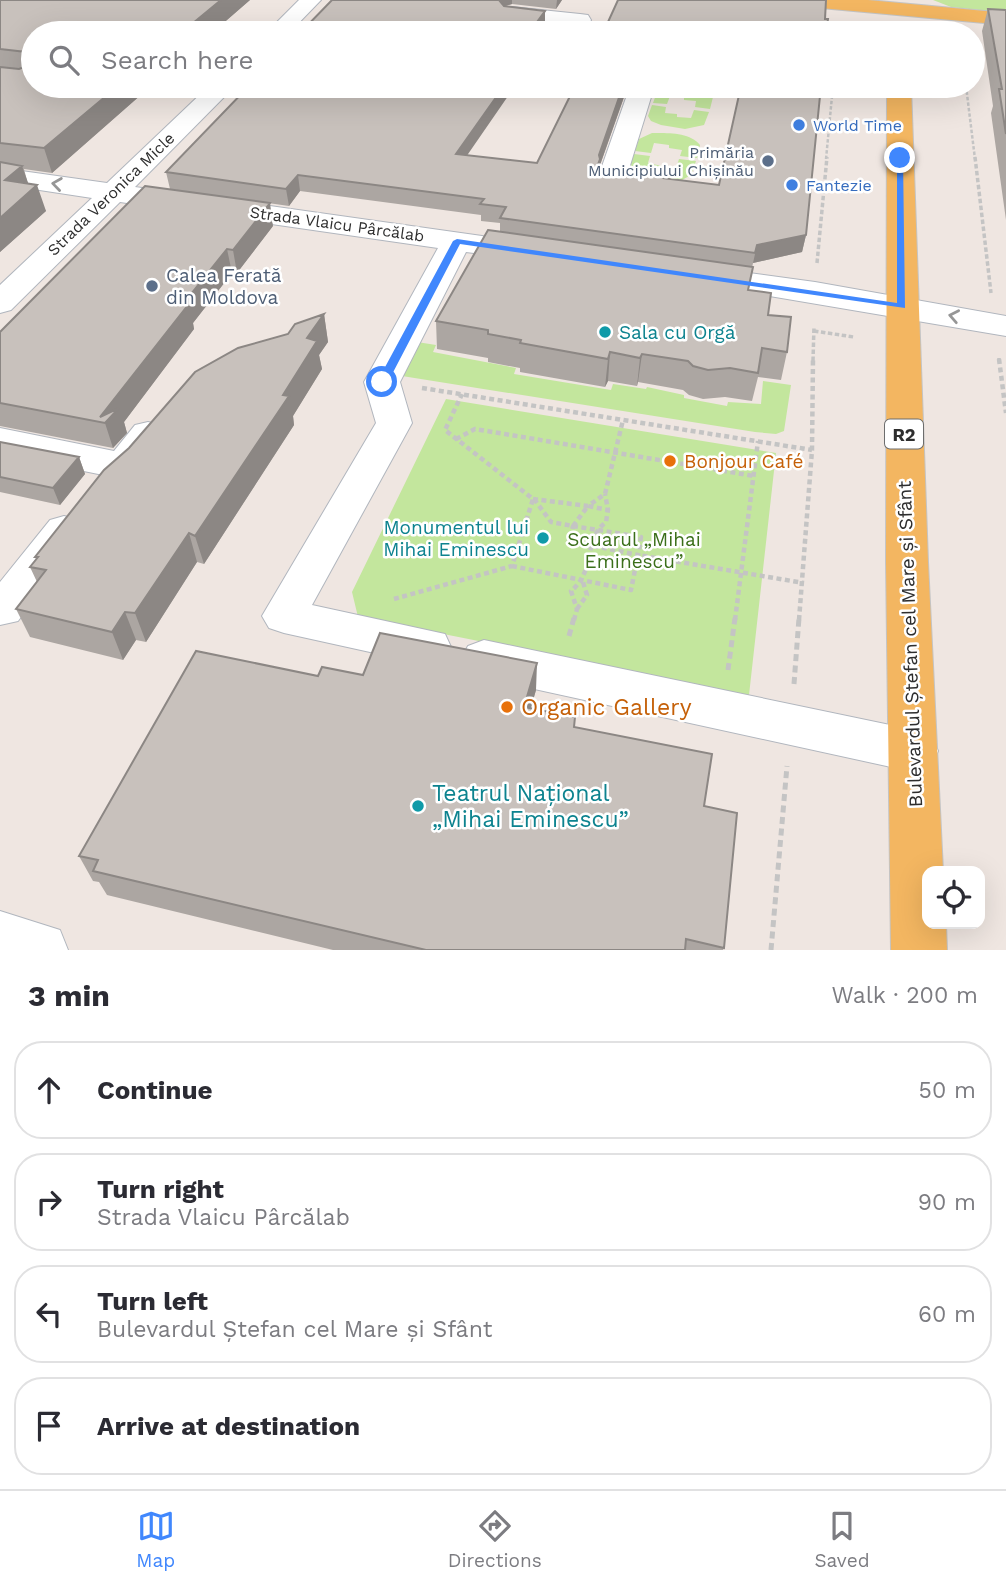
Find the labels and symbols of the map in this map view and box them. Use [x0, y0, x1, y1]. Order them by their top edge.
place label: World Time [813, 116, 902, 135]
marker: World Time [791, 117, 807, 133]
street label: Strada Veronica Micle [44, 128, 178, 260]
route end [884, 142, 915, 173]
place label: Primăria Municipiului Chișinău [588, 143, 754, 180]
marker: Primăria Municipiului Chișinău [760, 153, 776, 169]
place label: Fantezie [806, 176, 872, 195]
one-way arrow [51, 177, 63, 192]
marker: Fantezie [784, 177, 800, 193]
street label: Strada Vlaicu Pârcălab [249, 202, 425, 246]
place label: Calea Ferată din Moldova [166, 264, 282, 309]
marker: Calea Ferată din Moldova [144, 278, 160, 294]
one-way arrow [948, 310, 960, 325]
place label: Sala cu Orgă [619, 321, 736, 344]
marker: Sala cu Orgă [597, 324, 613, 340]
route start [366, 366, 397, 397]
road number: R2 [885, 420, 923, 448]
place label: Bonjour Café [684, 450, 803, 473]
marker: Bonjour Café [662, 453, 678, 469]
street label: Bulevardul Ștefan cel Mare și Sfânt [893, 480, 927, 808]
place label: Monumentul lui Mihai Eminescu [383, 516, 529, 561]
park label: Scuarul „Mihai Eminescu” [567, 528, 701, 573]
marker: Monumentul lui Mihai Eminescu [535, 530, 551, 546]
place label: Organic Gallery [521, 694, 692, 721]
marker: Organic Gallery [499, 699, 515, 715]
place label: Teatrul Național „Mihai Eminescu” [432, 780, 629, 833]
marker: Teatrul Național „Mihai Eminescu” [410, 798, 426, 814]

